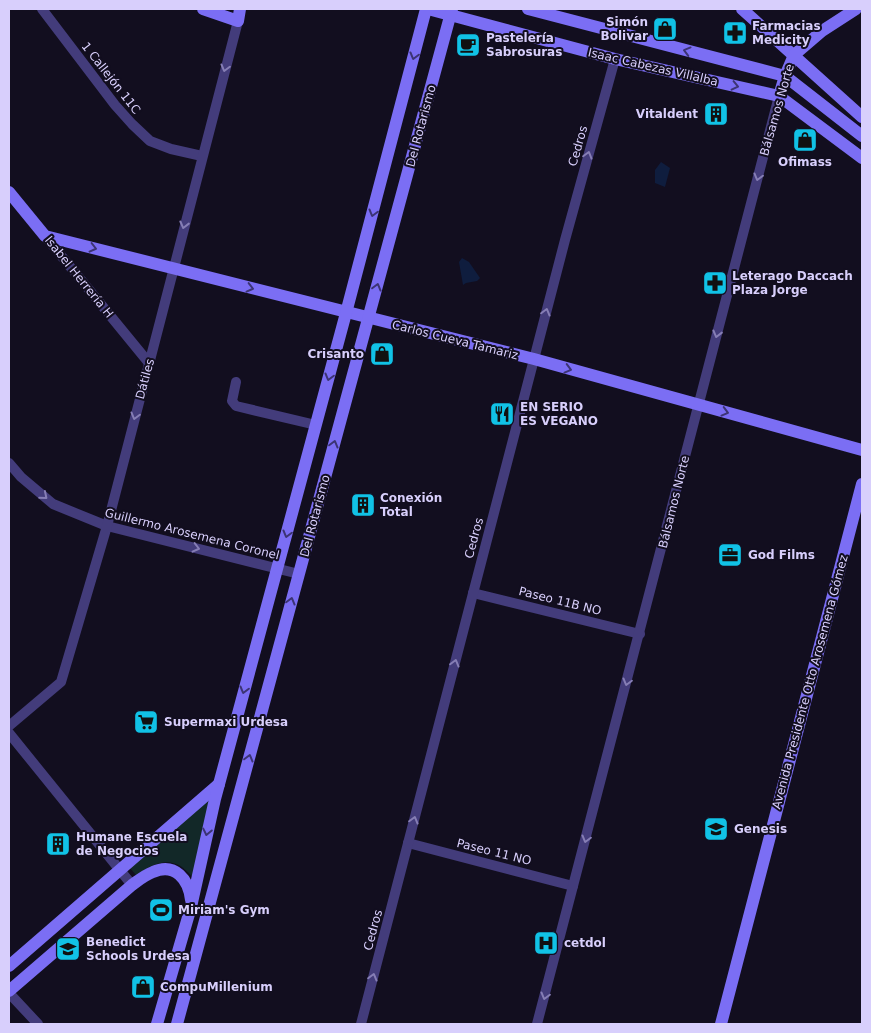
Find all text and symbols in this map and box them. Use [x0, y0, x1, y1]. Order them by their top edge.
place label: Simón Bolivar [601, 15, 648, 43]
shop icon: Simón Bolivar [652, 16, 678, 42]
place label: Farmacias Medicity [752, 19, 821, 47]
pharmacy icon: Farmacias Medicity [722, 20, 748, 46]
place label: Pastelería Sabrosuras [486, 31, 562, 59]
cafe icon: Pastelería Sabrosuras [455, 32, 481, 58]
street label: 1 Callejón 11C [79, 39, 143, 117]
street label: Isaac Cabezas Villalba [587, 45, 719, 89]
one-way arrow [683, 46, 691, 56]
one-way arrow [409, 51, 419, 59]
street label: Bálsamos Norte [757, 62, 797, 158]
one-way arrow [221, 63, 231, 71]
one-way arrow [731, 80, 740, 91]
street label: Del Rotarismo [403, 83, 439, 169]
building icon: Vitaldent [703, 101, 729, 127]
place label: Vitaldent [636, 107, 698, 121]
street label: Cedros [566, 124, 590, 168]
shop icon: Ofimass [792, 127, 818, 153]
one-way arrow [583, 152, 593, 160]
place label: Ofimass [778, 155, 832, 169]
one-way arrow [753, 173, 764, 181]
one-way arrow [368, 209, 378, 217]
one-way arrow [180, 221, 190, 229]
street label: Isabel Herrería H [42, 233, 116, 321]
one-way arrow [88, 242, 97, 253]
place label: Leterago Daccach Plaza Jorge [732, 269, 853, 297]
pharmacy icon: Leterago Daccach Plaza Jorge [702, 270, 728, 296]
one-way arrow [245, 282, 254, 293]
one-way arrow [371, 284, 381, 292]
one-way arrow [540, 308, 551, 317]
street label: Carlos Cueva Tamariz [391, 318, 519, 362]
one-way arrow [712, 330, 723, 339]
shop icon: Crisanto [369, 341, 395, 367]
place label: Crisanto [307, 347, 364, 361]
street label: Dátiles [133, 357, 157, 401]
one-way arrow [564, 363, 573, 374]
one-way arrow [324, 372, 335, 381]
place label: EN SERIO ES VEGANO [520, 400, 598, 428]
restaurant icon: EN SERIO ES VEGANO [489, 401, 515, 427]
one-way arrow [720, 407, 728, 417]
one-way arrow [130, 412, 141, 421]
one-way arrow [328, 440, 339, 449]
street label: Bálsamos Norte [656, 454, 692, 550]
street label: Del Rotarismo [297, 473, 333, 559]
one-way arrow [38, 490, 47, 499]
place label: Conexión Total [380, 491, 442, 519]
building icon: Conexión Total [350, 492, 376, 518]
street label: Guillermo Arosemena Coronel [103, 505, 281, 563]
street label: Cedros [462, 516, 486, 560]
one-way arrow [282, 529, 292, 537]
office icon: God Films [717, 542, 743, 568]
one-way arrow [192, 543, 200, 553]
place label: God Films [748, 548, 815, 562]
street label: Avenida Presidente Otto Arosemena Gómez [769, 553, 851, 811]
street label: Paseo 11B NO [517, 584, 603, 618]
one-way arrow [286, 598, 296, 606]
one-way arrow [449, 658, 460, 667]
one-way arrow [623, 677, 633, 685]
one-way arrow [239, 686, 250, 695]
supermarket icon: Supermaxi Urdesa [133, 709, 159, 735]
place label: Supermaxi Urdesa [164, 715, 288, 729]
one-way arrow [243, 753, 254, 762]
one-way arrow [408, 815, 419, 824]
school or university icon: Genesis [703, 816, 729, 842]
place label: Genesis [734, 822, 787, 836]
one-way arrow [203, 827, 213, 836]
place label: Humane Escuela de Negocios [76, 830, 187, 858]
building icon: Humane Escuela de Negocios [45, 831, 71, 857]
one-way arrow [581, 834, 592, 843]
street label: Paseo 11 NO [455, 836, 533, 868]
sports icon: Miriam's Gym [148, 897, 174, 923]
place label: Miriam's Gym [178, 903, 270, 917]
street label: Cedros [361, 908, 385, 952]
hospital icon: cetdol [533, 930, 559, 956]
place label: Benedict Schools Urdesa [86, 935, 190, 963]
school or university icon: Benedict Schools Urdesa [55, 936, 81, 962]
place label: cetdol [564, 936, 606, 950]
one-way arrow [367, 973, 378, 982]
shop icon: CompuMillenium [130, 974, 156, 1000]
place label: CompuMillenium [160, 980, 273, 994]
one-way arrow [540, 991, 550, 999]

